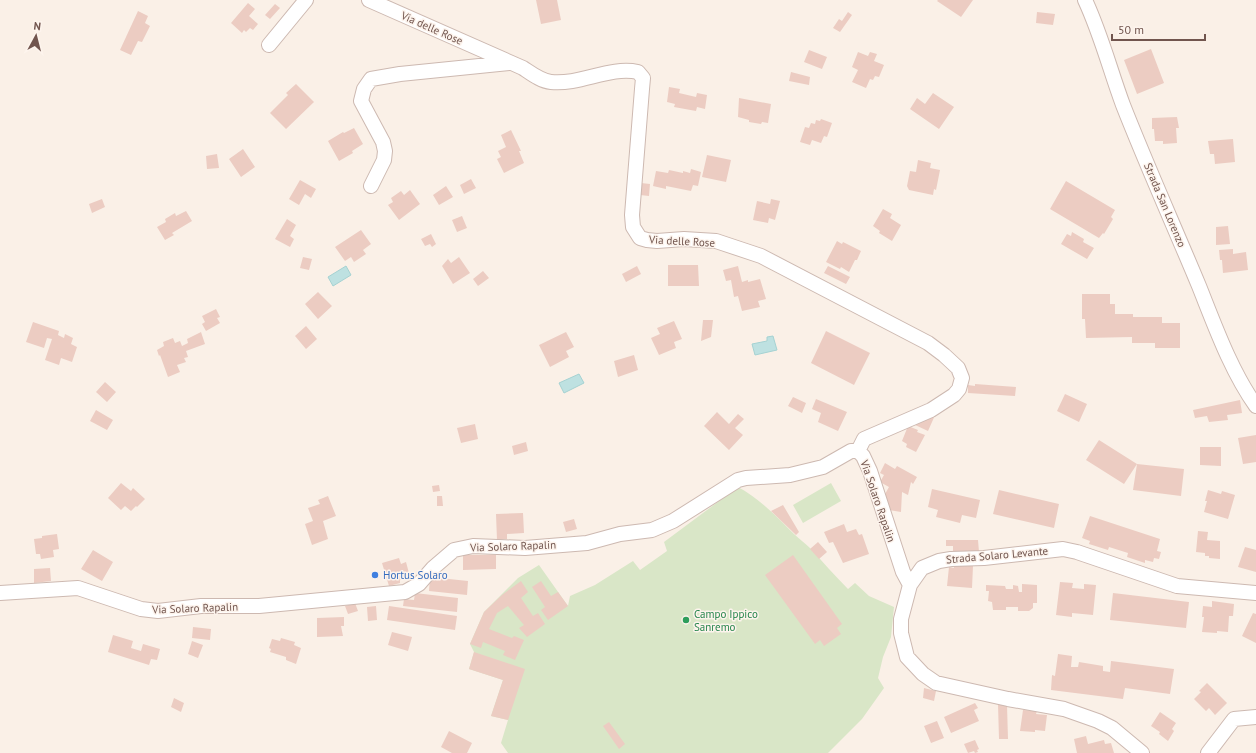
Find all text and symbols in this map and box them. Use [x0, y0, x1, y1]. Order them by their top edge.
street label: Via delle Rose [398, 8, 465, 48]
north arrow [16, 16, 56, 56]
scale bar [1112, 16, 1205, 42]
text: N [33, 19, 42, 33]
text: 50 m [1118, 22, 1144, 37]
street label: Strada San Lorenzo [1141, 161, 1189, 249]
street label: Via delle Rose [648, 232, 716, 250]
street label: Via Solaro Rapalin [857, 457, 899, 544]
street label: Via Solaro Rapalin [469, 538, 556, 555]
street label: Strada Solaro Levante [945, 544, 1049, 566]
place label: Hortus Solaro [383, 568, 448, 582]
marker: Hortus Solaro [370, 570, 380, 580]
street label: Via Solaro Rapalin [151, 600, 238, 617]
place label: Campo Ippico Sanremo [694, 607, 758, 634]
marker: Campo Ippico Sanremo [681, 615, 691, 625]

